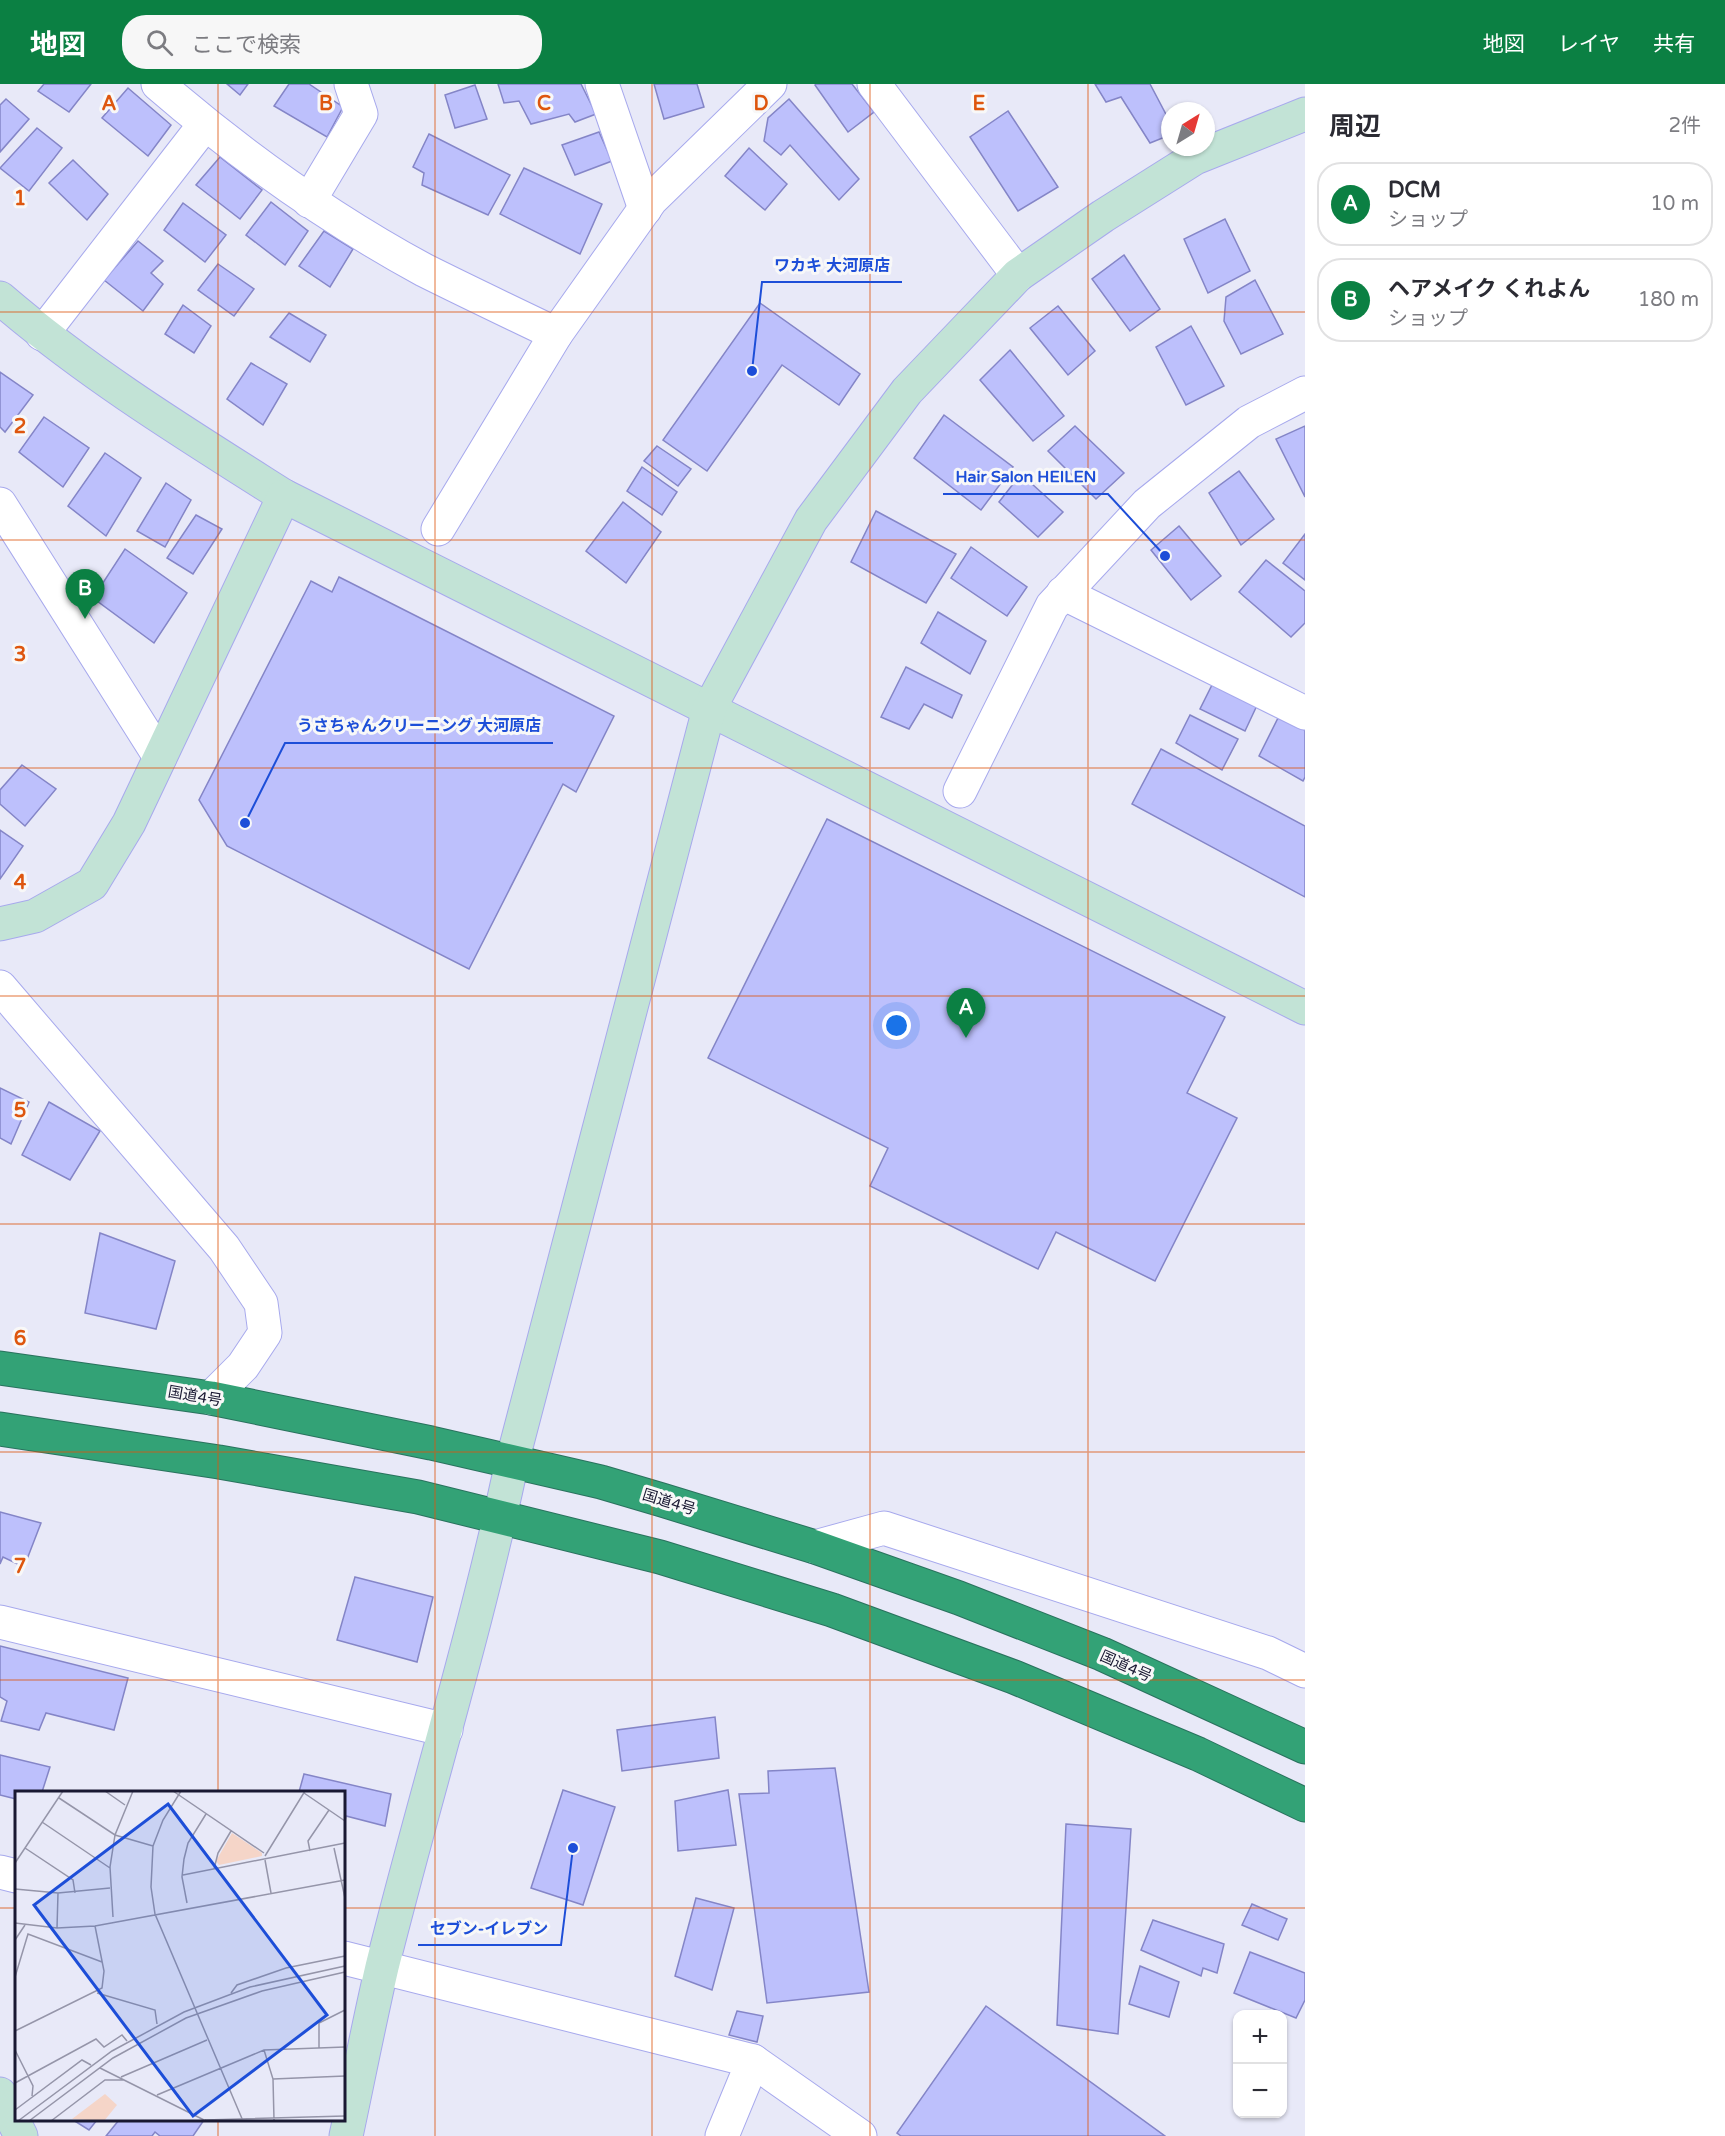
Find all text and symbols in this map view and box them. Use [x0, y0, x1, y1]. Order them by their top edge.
search box [122, 15, 542, 69]
icon: search [143, 26, 176, 59]
text: 地図 [30, 28, 86, 62]
text: ここで検索 [191, 32, 301, 58]
text: 地図 [1483, 32, 1525, 57]
text: レイヤ [1558, 32, 1620, 57]
text: 共有 [1653, 32, 1695, 57]
text: A [102, 92, 117, 116]
text: B [319, 92, 333, 116]
text: C [537, 92, 551, 116]
text: D [753, 92, 769, 116]
text: E [973, 92, 986, 116]
north arrow [1161, 102, 1215, 156]
text: 周辺 [1329, 111, 1381, 142]
text: 2件 [1668, 114, 1701, 138]
text: DCM [1388, 177, 1441, 203]
text: 1 [14, 187, 26, 211]
text: A [1343, 192, 1358, 216]
text: 10 m [1650, 192, 1699, 216]
text: ショップ [1388, 208, 1468, 232]
callout: ワカキ 大河原店 [762, 248, 902, 282]
text: ワカキ 大河原店 [774, 256, 890, 276]
text: ヘアメイク くれよん [1388, 276, 1590, 302]
text: B [1344, 288, 1357, 312]
text: 180 m [1638, 288, 1699, 312]
text: ショップ [1388, 307, 1468, 331]
text: 2 [14, 415, 26, 439]
callout: Hair Salon HEILEN [943, 460, 1108, 494]
text: Hair Salon HEILEN [956, 467, 1096, 487]
pin: B [66, 570, 104, 619]
text: 3 [14, 643, 26, 667]
callout: うさちゃんクリーニング 大河原店 [285, 709, 553, 743]
text: うさちゃんクリーニング 大河原店 [297, 716, 541, 736]
text: 4 [14, 871, 27, 895]
pin: A [946, 988, 986, 1038]
your location [882, 1011, 911, 1040]
text: 5 [14, 1099, 26, 1123]
text: 6 [14, 1327, 26, 1351]
street label: 国道4号 [167, 1382, 223, 1410]
street label: 国道4号 [640, 1485, 698, 1519]
text: 7 [14, 1555, 26, 1579]
street label: 国道4号 [1097, 1647, 1155, 1685]
inset map [15, 1791, 345, 2121]
callout: セブン-イレブン [418, 1911, 561, 1945]
text: セブン-イレブン [430, 1919, 548, 1939]
map controls [1233, 2010, 1287, 2118]
button: + [1233, 2010, 1287, 2064]
button: − [1233, 2064, 1287, 2118]

